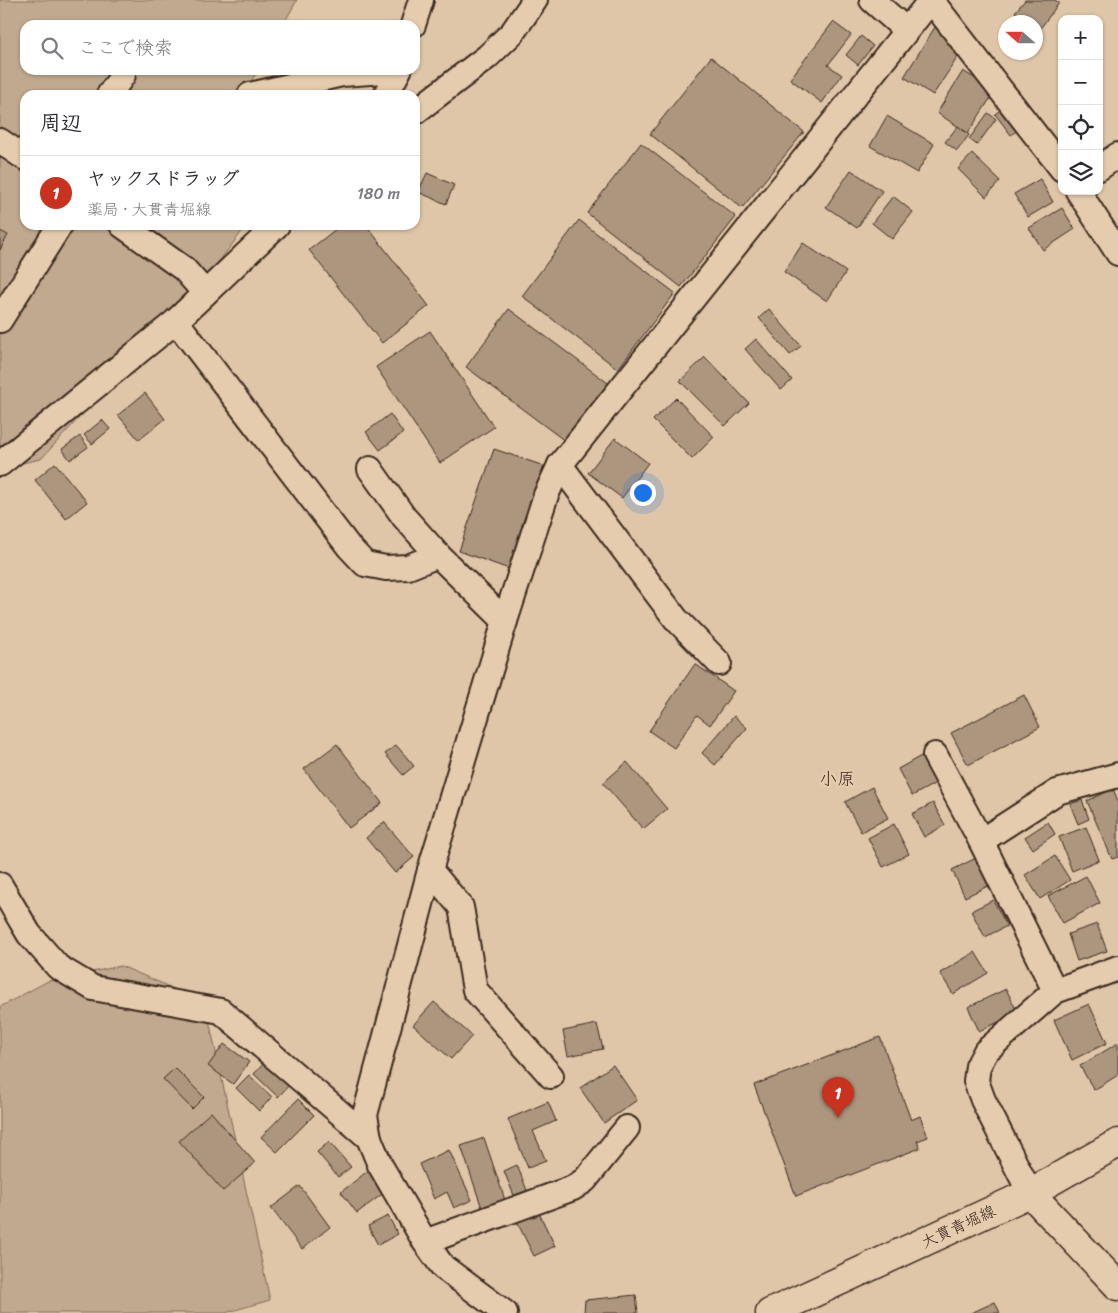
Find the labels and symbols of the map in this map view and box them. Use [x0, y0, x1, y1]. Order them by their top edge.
north arrow [998, 15, 1043, 60]
your location [630, 480, 656, 506]
district label: 小原 [819, 763, 855, 795]
pin: 1 [822, 1077, 854, 1118]
street label: 大貫青堀線 [916, 1196, 1001, 1257]

